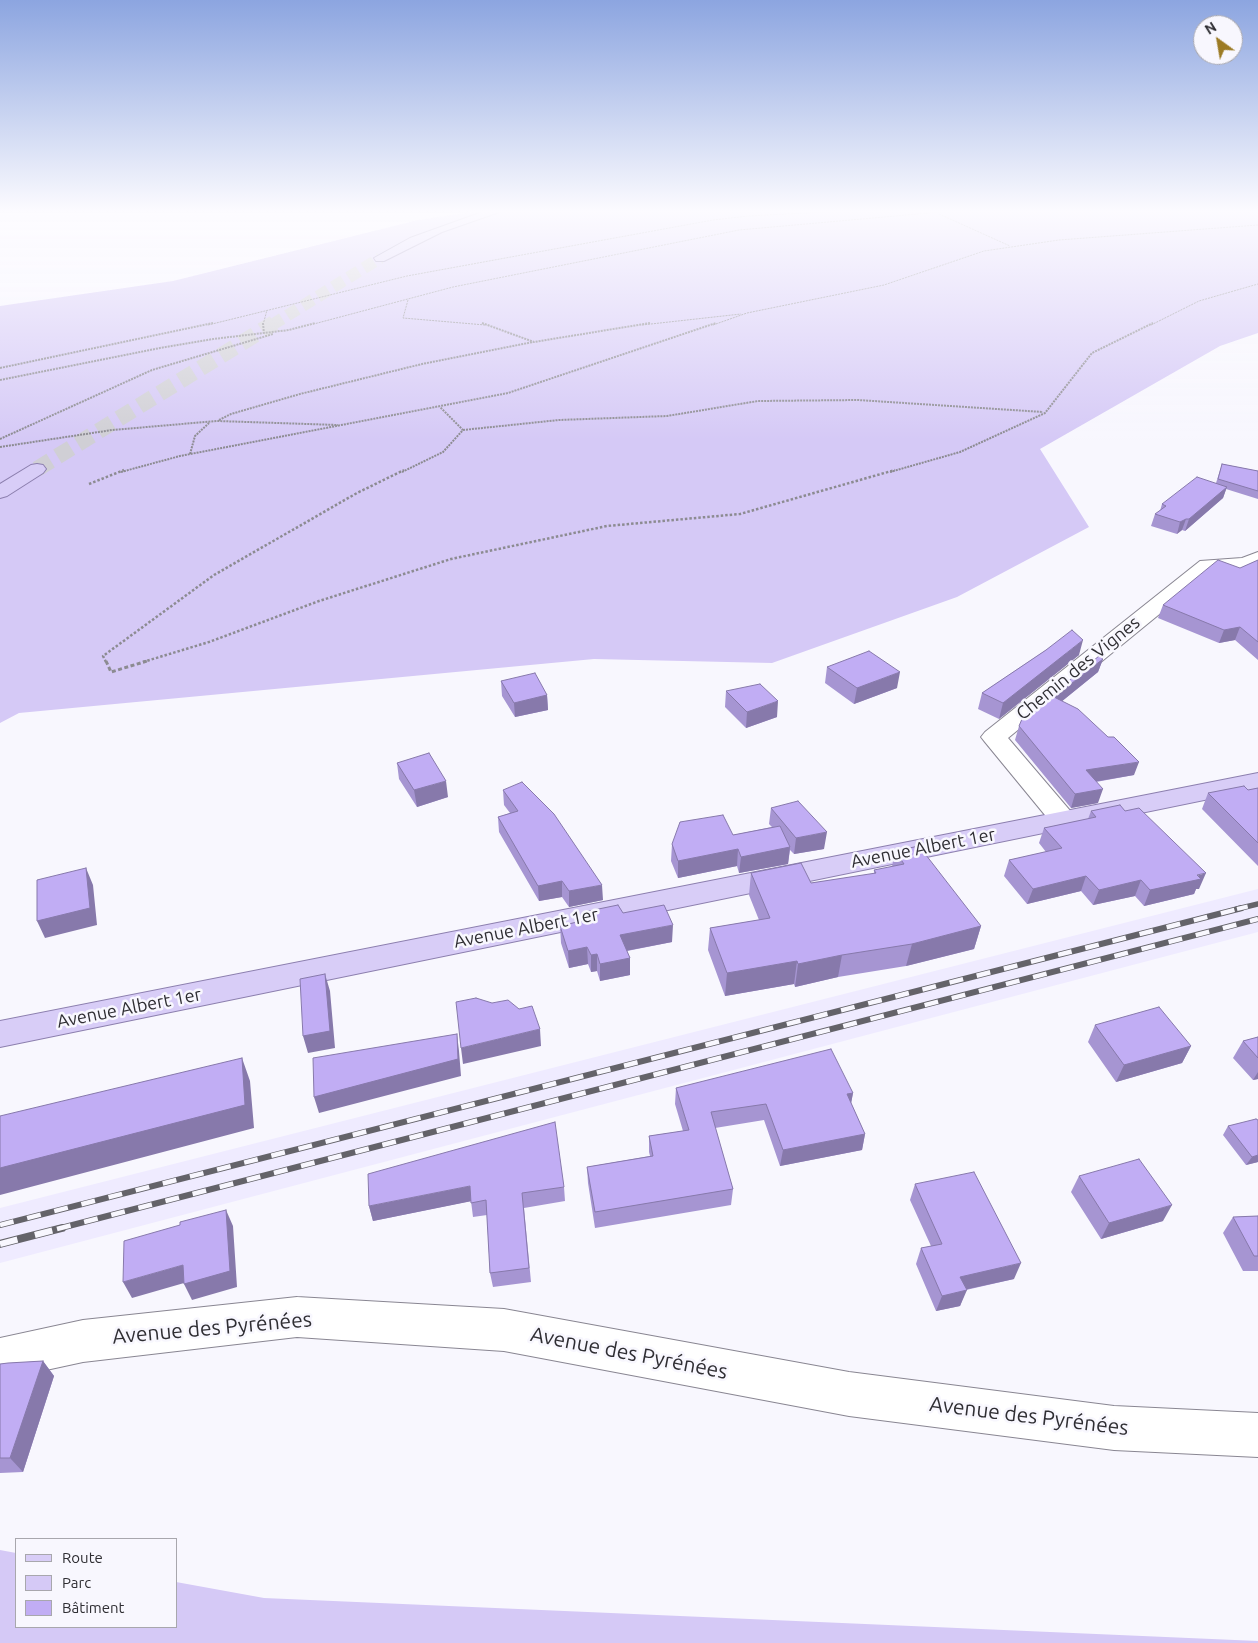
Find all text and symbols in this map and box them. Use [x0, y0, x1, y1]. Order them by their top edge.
north arrow [1193, 15, 1243, 65]
text: N [1202, 19, 1219, 38]
street label: Chemin des Vignes [1012, 612, 1144, 724]
street label: Avenue Albert 1er [849, 823, 997, 873]
street label: Avenue Albert 1er [452, 903, 600, 953]
street label: Avenue Albert 1er [55, 983, 203, 1033]
street label: Avenue des Pyrénées [111, 1307, 313, 1349]
street label: Avenue des Pyrénées [528, 1322, 730, 1384]
street label: Avenue des Pyrénées [928, 1391, 1130, 1441]
legend [15, 1538, 178, 1628]
text: Route [62, 1549, 103, 1566]
text: Parc [62, 1574, 91, 1591]
text: Bâtiment [62, 1599, 124, 1616]

